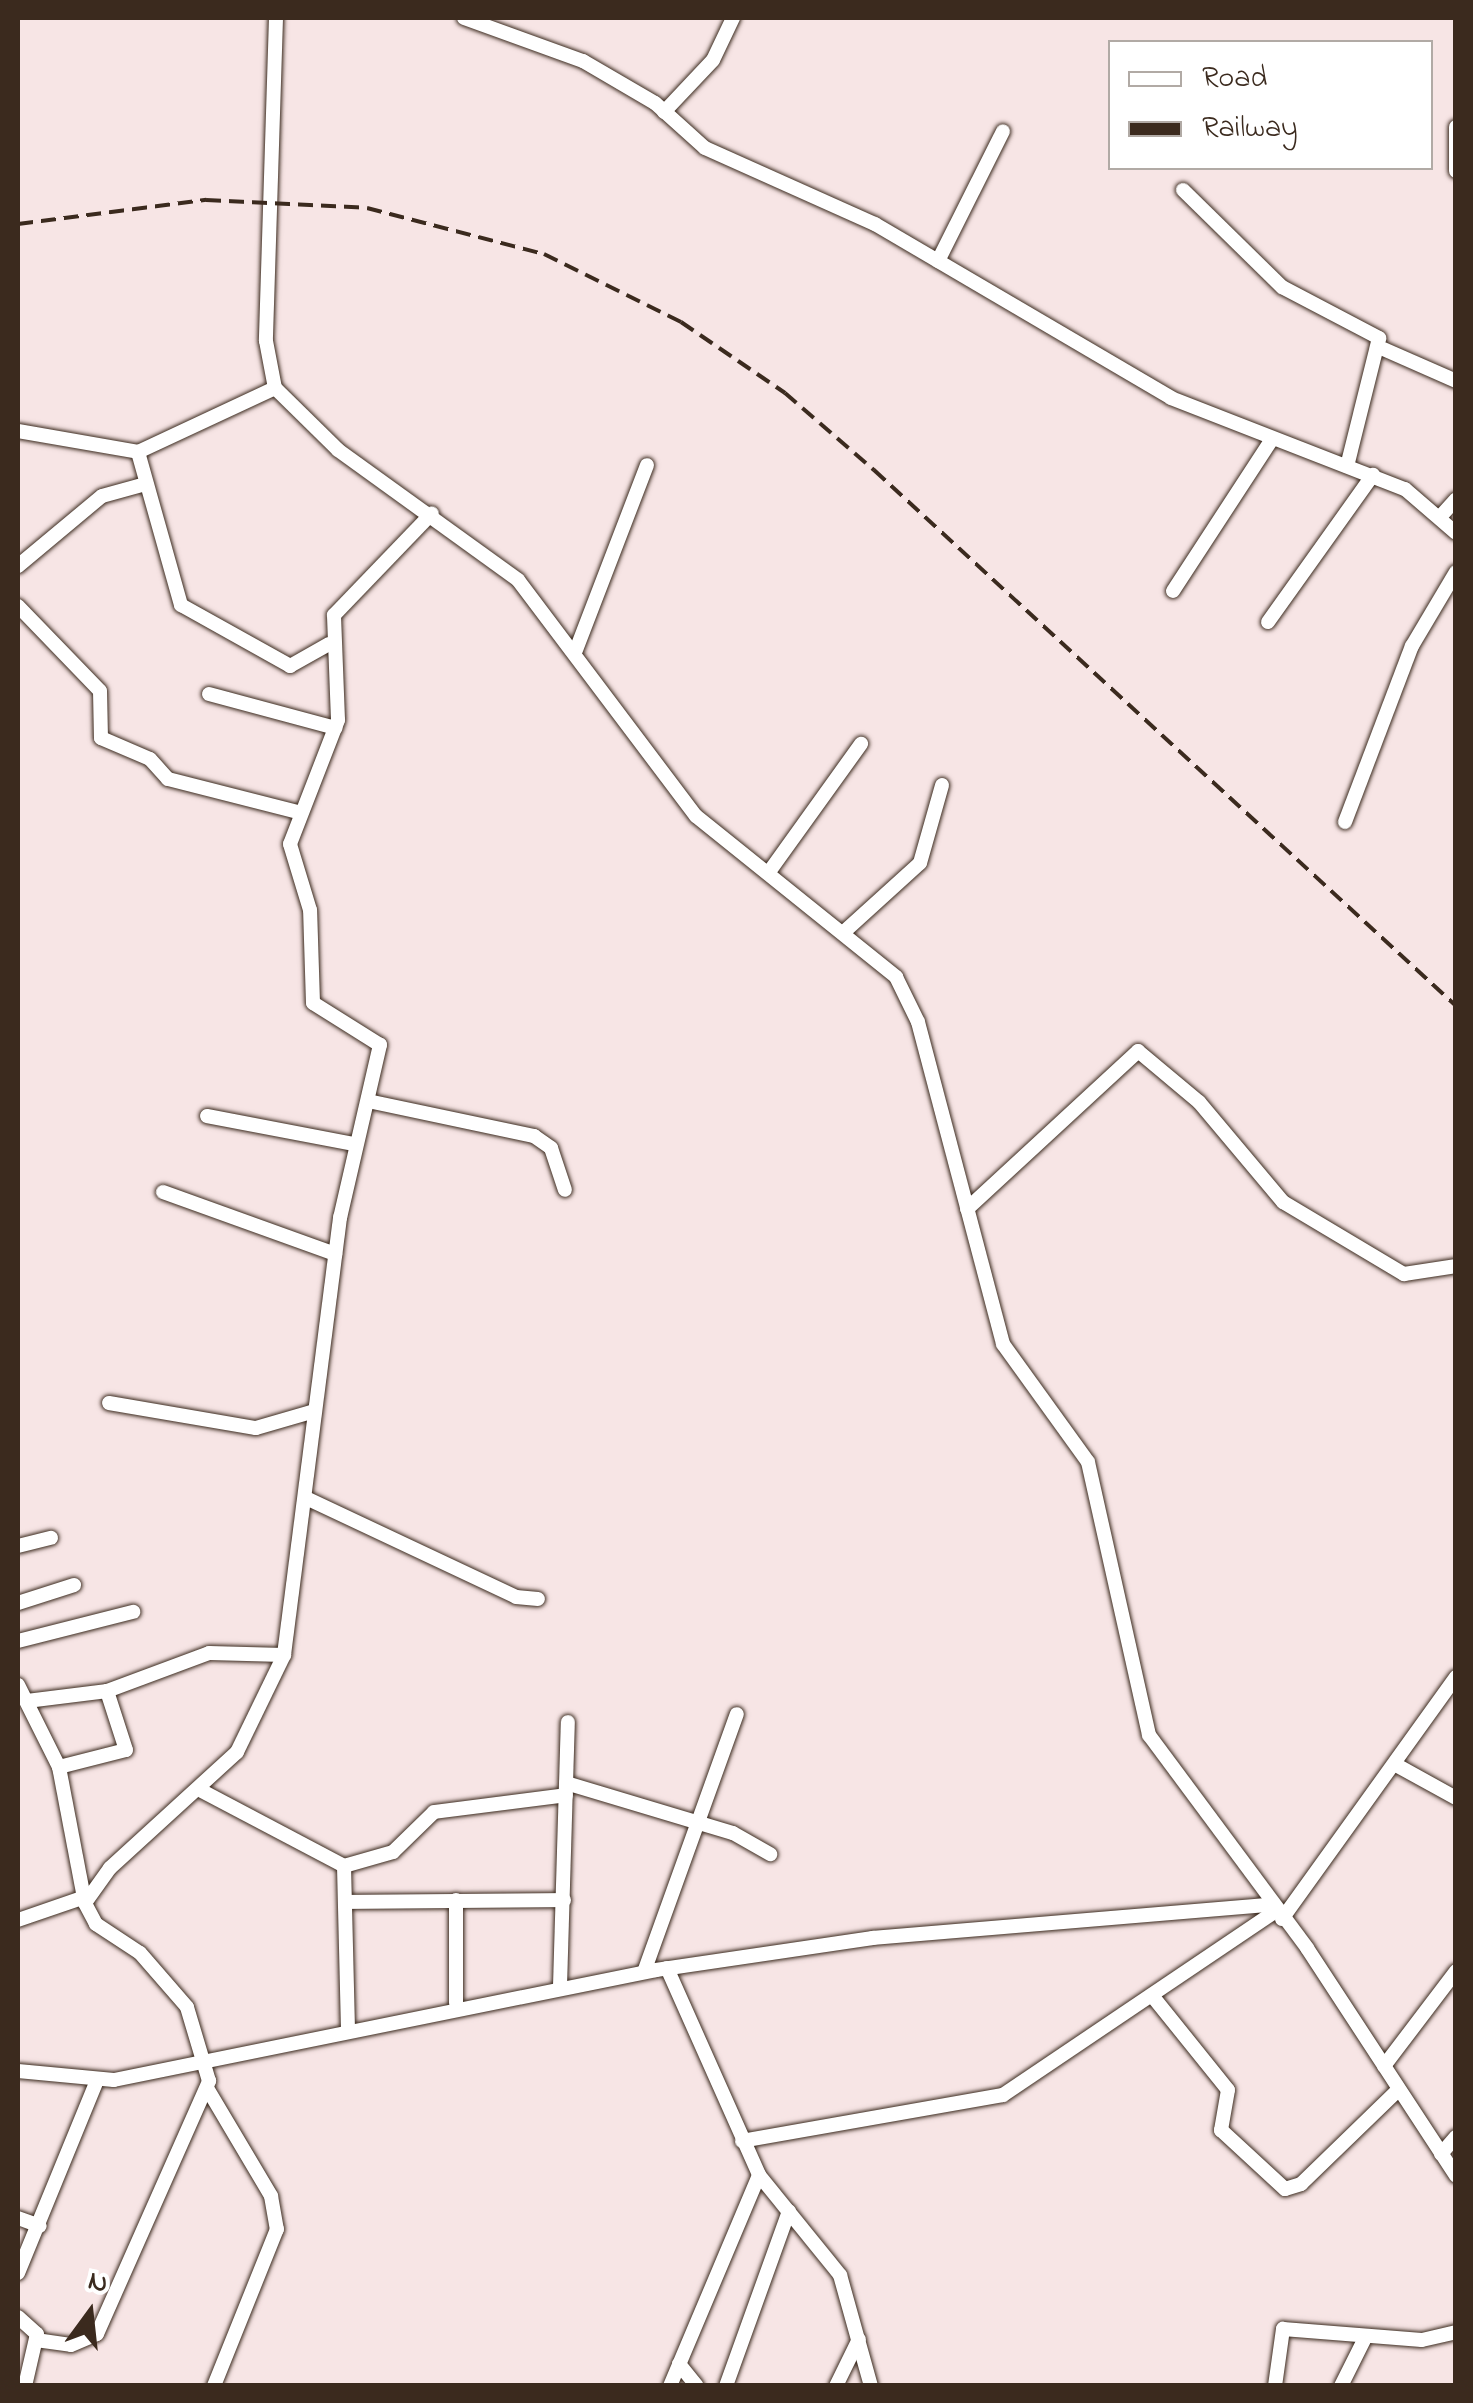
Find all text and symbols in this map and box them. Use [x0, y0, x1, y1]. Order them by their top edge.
legend [1108, 40, 1433, 170]
text: Road [1202, 57, 1267, 101]
text: Railway [1202, 107, 1298, 151]
text: N [83, 2261, 112, 2306]
north arrow [40, 2263, 140, 2363]

